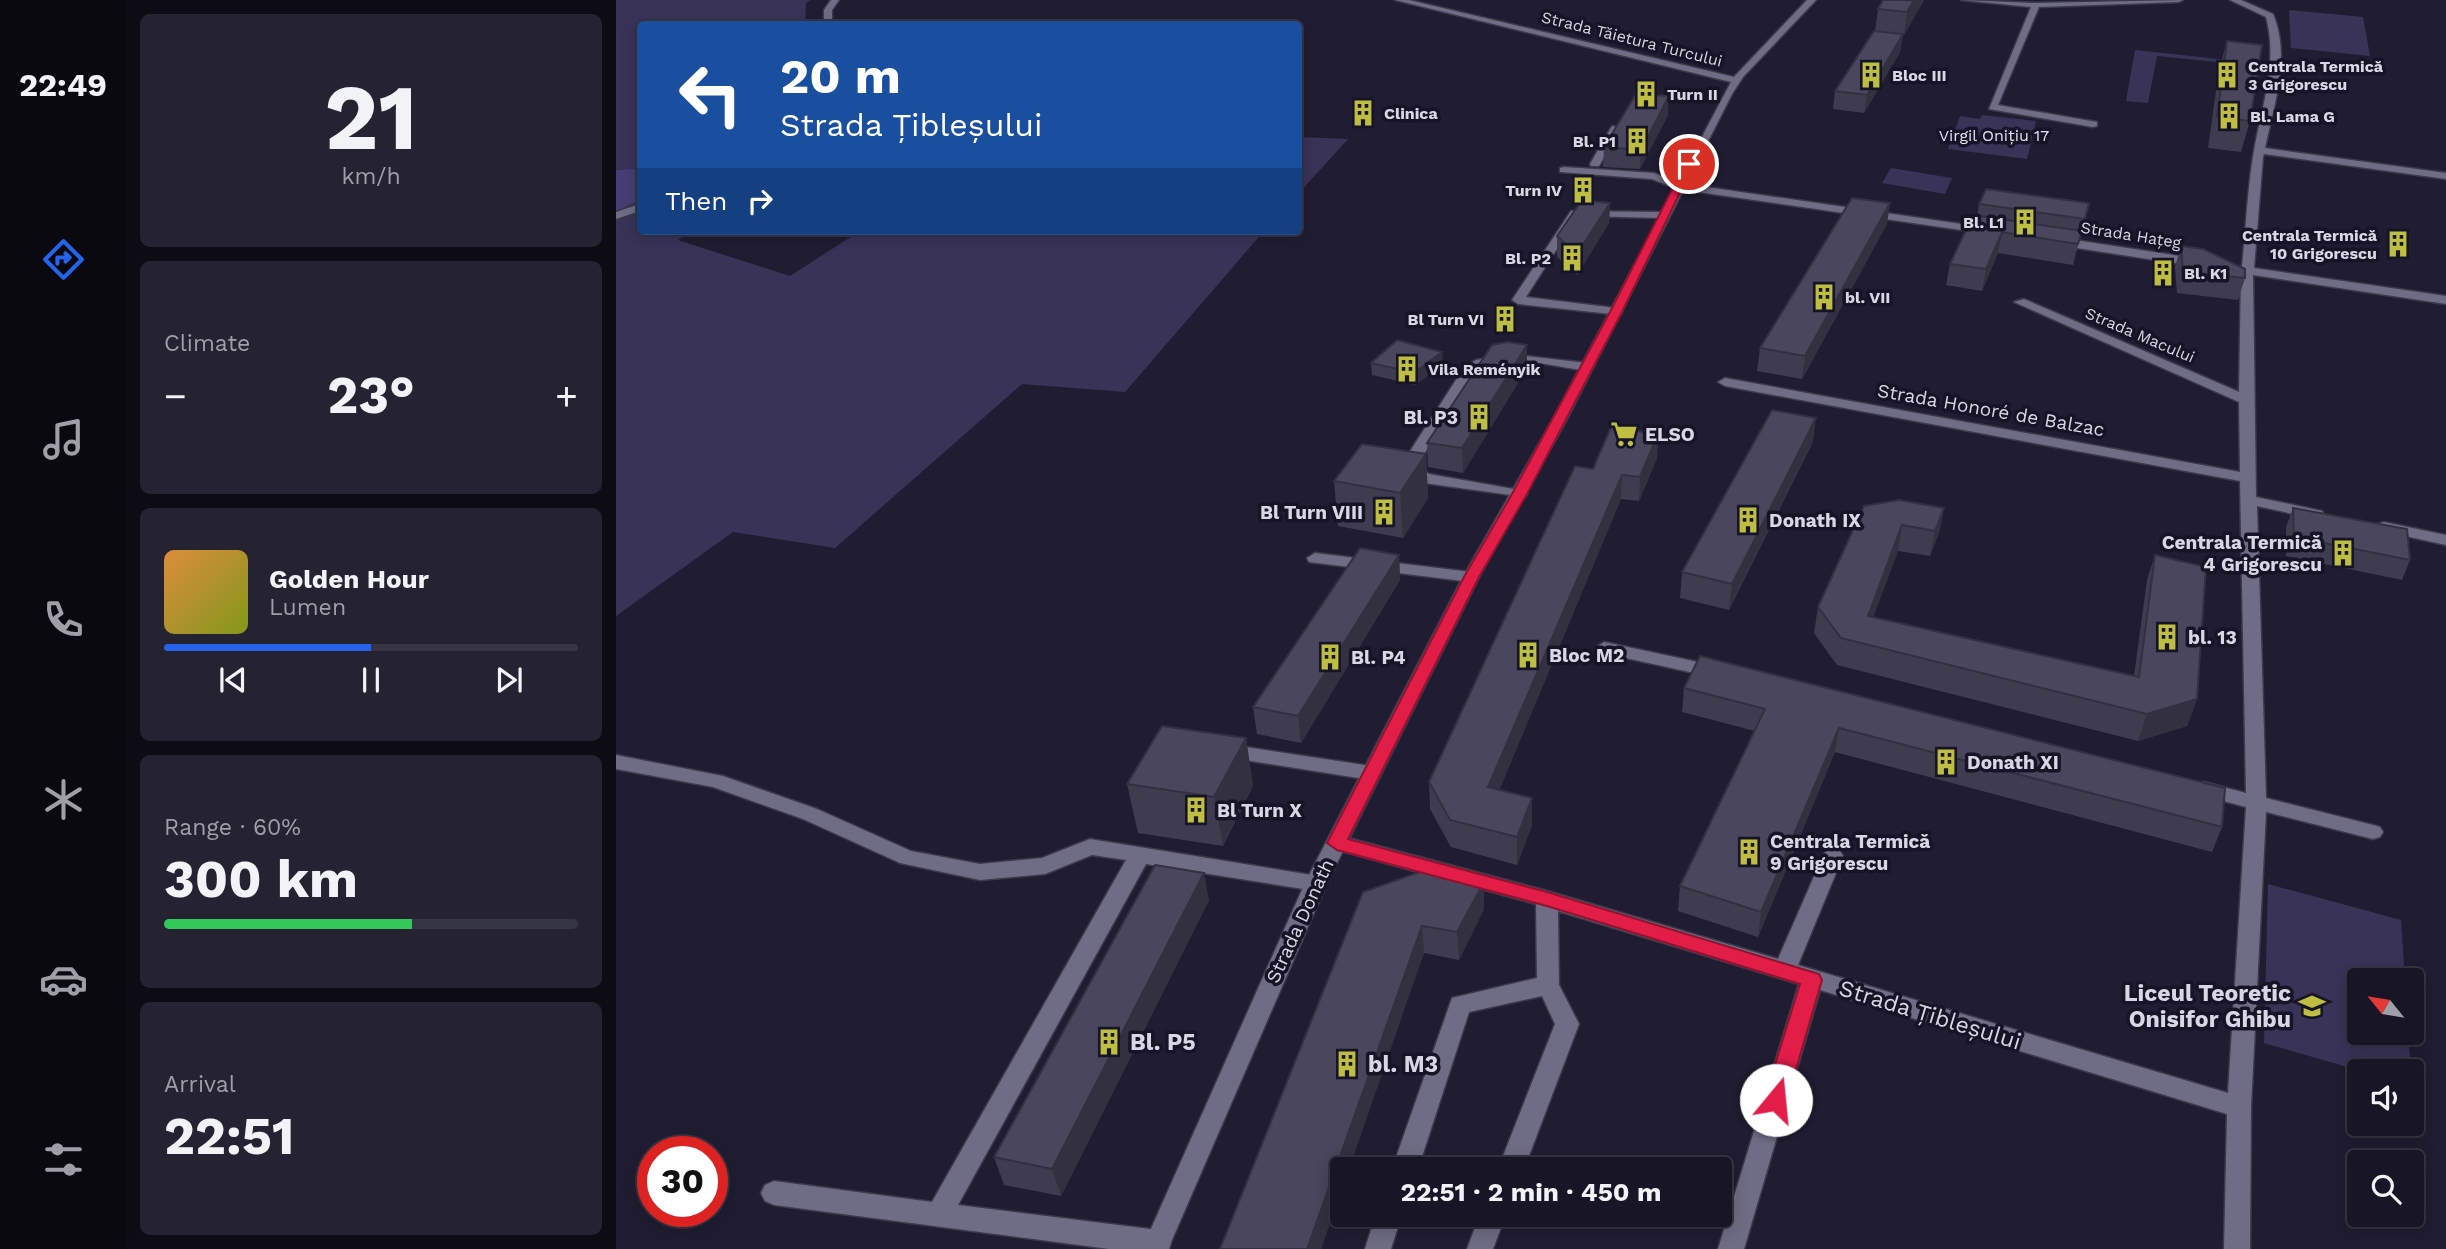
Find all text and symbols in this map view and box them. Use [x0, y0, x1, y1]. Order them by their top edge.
street label: Strada Tăietura Turcului [1540, 7, 1724, 71]
text: 20 m [780, 47, 901, 105]
icon: left [665, 49, 756, 140]
place label: Centrala Termică 3 Grigorescu [2248, 57, 2384, 94]
building icon: Bloc III [1856, 60, 1886, 90]
building icon: Centrala Termică 3 Grigorescu [2212, 60, 2242, 90]
text: 21 [324, 64, 418, 171]
text: 22:49 [19, 66, 107, 104]
place label: Bloc III [1892, 66, 1947, 85]
building icon: Turn II [1631, 79, 1661, 109]
place label: Turn II [1667, 85, 1718, 104]
building icon: Clinica [1348, 98, 1378, 128]
building icon: Bl. Lama G [2214, 101, 2244, 131]
place label: Clinica [1384, 104, 1438, 123]
text: Strada Țibleșului [780, 106, 1042, 144]
place label: Bl. Lama G [2250, 107, 2335, 126]
building icon: Bl. P1 [1622, 126, 1652, 156]
park label: Virgil Onițiu 17 [1939, 126, 2049, 145]
place label: Bl. P1 [1573, 132, 1616, 151]
pin [1659, 134, 1719, 194]
icon: arrive [1670, 145, 1708, 183]
text: km/h [341, 163, 401, 190]
building icon: Turn IV [1568, 175, 1598, 205]
place label: Turn IV [1505, 181, 1562, 200]
icon: right [741, 182, 779, 220]
text: Then [665, 186, 727, 216]
building icon: Bl. L1 [2010, 207, 2040, 237]
place label: Bl. L1 [1963, 213, 2004, 232]
street label: Strada Hațeg [2079, 218, 2183, 252]
place label: Centrala Termică 10 Grigorescu [2242, 226, 2378, 263]
building icon: Centrala Termică 10 Grigorescu [2383, 229, 2413, 259]
icon: directions [39, 235, 88, 284]
building icon: Bl. P2 [1557, 243, 1587, 273]
place label: Bl. P2 [1505, 249, 1551, 268]
building icon: Bl. K1 [2148, 258, 2178, 288]
place label: Bl. K1 [2184, 264, 2227, 283]
building icon: bl. VII [1809, 282, 1839, 312]
place label: bl. VII [1845, 288, 1890, 307]
street label: Strada Macului [2082, 303, 2198, 367]
building icon: Bl Turn VI [1490, 304, 1520, 334]
place label: Bl Turn VI [1407, 310, 1484, 329]
text: Climate [164, 330, 250, 357]
building icon: Vila Reményik [1392, 354, 1422, 384]
place label: Vila Reményik [1428, 360, 1540, 379]
text: 23° [327, 365, 415, 426]
text: − [164, 374, 187, 418]
text: + [555, 374, 578, 418]
street label: Strada Honoré de Balzac [1876, 379, 2106, 441]
building icon: Bl. P3 [1464, 402, 1494, 432]
place label: Bl. P3 [1404, 406, 1458, 429]
icon: music [39, 415, 88, 464]
supermarket icon: ELSO [1609, 419, 1639, 449]
place label: ELSO [1645, 423, 1695, 446]
building icon: Bl Turn VIII [1369, 497, 1399, 527]
place label: Bl Turn VIII [1260, 501, 1363, 524]
building icon: Donath IX [1733, 505, 1763, 535]
place label: Donath IX [1769, 509, 1861, 532]
place label: Centrala Termică 4 Grigorescu [2162, 531, 2322, 576]
building icon: Centrala Termică 4 Grigorescu [2328, 538, 2358, 568]
text: Golden Hour [269, 564, 429, 594]
text: Lumen [269, 594, 346, 621]
icon: phone [39, 595, 88, 644]
building icon: bl. 13 [2152, 622, 2182, 652]
place label: bl. 13 [2188, 626, 2237, 649]
building icon: Bloc M2 [1513, 640, 1543, 670]
building icon: Bl. P4 [1315, 642, 1345, 672]
place label: Bloc M2 [1549, 644, 1624, 667]
place label: Bl. P4 [1351, 646, 1406, 669]
icon: previous [214, 661, 252, 699]
icon: pause [352, 661, 390, 699]
icon: next [490, 661, 528, 699]
building icon: Donath XI [1931, 747, 1961, 777]
place label: Donath XI [1967, 751, 2059, 774]
icon: climate [39, 775, 88, 824]
building icon: Bl Turn X [1181, 795, 1211, 825]
place label: Bl Turn X [1217, 799, 1302, 822]
text: Range · 60% [164, 814, 301, 841]
place label: Centrala Termică 9 Grigorescu [1770, 830, 1930, 875]
building icon: Centrala Termică 9 Grigorescu [1734, 837, 1764, 867]
text: 300 km [164, 849, 358, 910]
street label: Strada Donath [1261, 855, 1339, 987]
icon: car [39, 955, 88, 1004]
north arrow [2347, 968, 2424, 1045]
map controls [2347, 968, 2424, 1227]
street label: Strada Țibleșului [1836, 975, 2024, 1055]
place label: Liceul Teoretic Onisifor Ghibu [2124, 980, 2291, 1033]
school or university icon: Liceul Teoretic Onisifor Ghibu [2297, 991, 2327, 1021]
building icon: Bl. P5 [1094, 1027, 1124, 1057]
place label: Bl. P5 [1130, 1029, 1196, 1056]
building icon: bl. M3 [1332, 1049, 1362, 1079]
place label: bl. M3 [1368, 1051, 1438, 1078]
button: sound [2347, 1059, 2424, 1136]
position arrow [1739, 1063, 1813, 1137]
text: Arrival [164, 1071, 236, 1098]
text: 22:51 [164, 1106, 294, 1167]
icon: filters [39, 1135, 88, 1184]
speed limit sign: 30 [637, 1136, 728, 1227]
button: search [2347, 1150, 2424, 1227]
text: 22:51 · 2 min · 450 m [1401, 1177, 1661, 1207]

